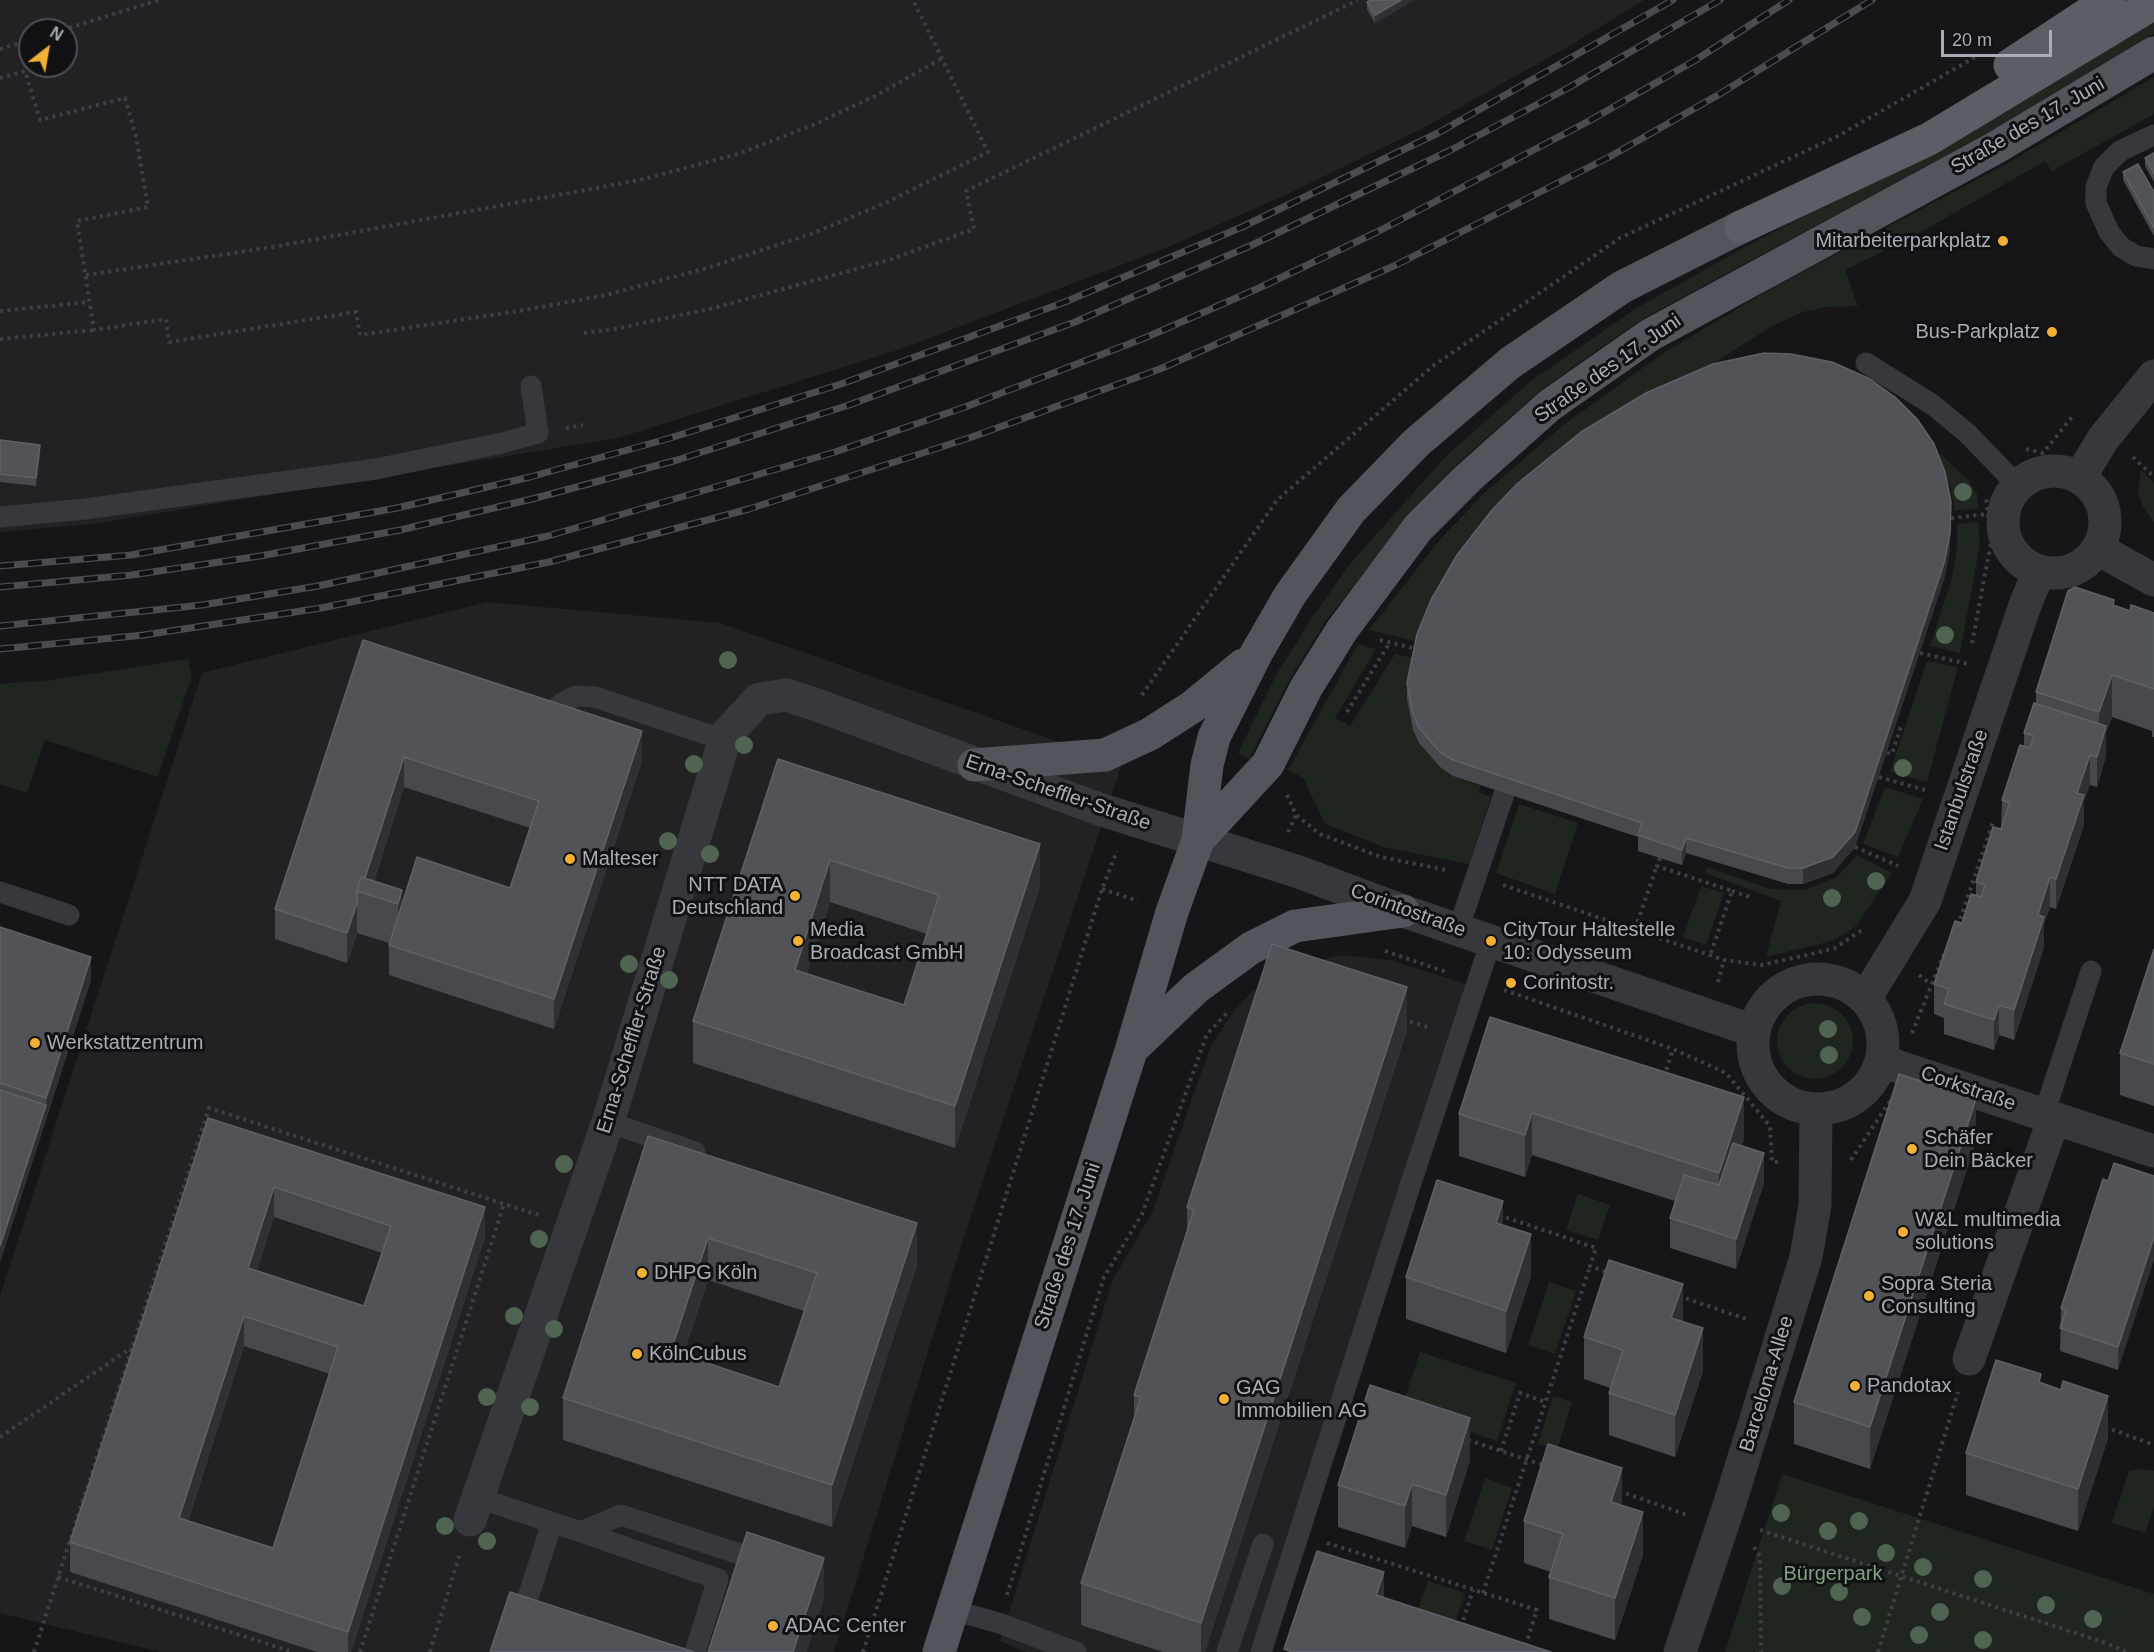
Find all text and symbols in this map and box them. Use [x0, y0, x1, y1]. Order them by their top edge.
north arrow [18, 18, 78, 78]
scale bar [1944, 18, 2055, 56]
text: N [47, 24, 66, 44]
text: 20 m [1952, 30, 1992, 50]
street label: Straße des 17. Juni [1947, 72, 2109, 180]
place label: Mitarbeiterparkplatz [1815, 229, 1991, 253]
marker: Mitarbeiterparkplatz [1996, 234, 2010, 248]
street label: Straße des 17. Juni [1530, 309, 1686, 429]
place label: Bus-Parkplatz [1916, 320, 2040, 344]
marker: Bus-Parkplatz [2045, 325, 2059, 339]
street label: Istanbulstraße [1930, 726, 1994, 854]
street label: Erna-Scheffler-Straße [962, 750, 1154, 836]
place label: Malteser [582, 847, 659, 871]
marker: Malteser [563, 852, 577, 866]
place label: NTT DATA Deutschland [672, 873, 783, 920]
street label: Corintostraße [1347, 879, 1469, 943]
marker: NTT DATA Deutschland [788, 889, 802, 903]
place label: Media Broadcast GmbH [810, 918, 963, 965]
place label: CityTour Haltestelle 10: Odysseum [1503, 918, 1675, 965]
marker: Media Broadcast GmbH [791, 934, 805, 948]
marker: CityTour Haltestelle 10: Odysseum [1484, 934, 1498, 948]
street label: Erna-Scheffler-Straße [592, 944, 672, 1136]
place label: Corintostr. [1523, 971, 1614, 995]
marker: Corintostr. [1504, 976, 1518, 990]
place label: Werkstattzentrum [47, 1031, 203, 1055]
marker: Werkstattzentrum [28, 1036, 42, 1050]
street label: Corkstraße [1917, 1062, 2019, 1116]
place label: Schäfer Dein Bäcker [1924, 1126, 2033, 1173]
marker: Schäfer Dein Bäcker [1905, 1142, 1919, 1156]
street label: Straße des 17. Juni [1030, 1160, 1106, 1332]
place label: W&L multimedia solutions [1915, 1208, 2061, 1255]
marker: W&L multimedia solutions [1896, 1225, 1910, 1239]
place label: DHPG Köln [654, 1261, 757, 1285]
marker: DHPG Köln [635, 1266, 649, 1280]
place label: Sopra Steria Consulting [1881, 1272, 1992, 1319]
marker: Sopra Steria Consulting [1862, 1289, 1876, 1303]
street label: Barcelona-Allee [1735, 1313, 1799, 1455]
place label: KölnCubus [649, 1342, 747, 1366]
marker: KölnCubus [630, 1347, 644, 1361]
place label: Pandotax [1867, 1374, 1952, 1398]
place label: GAG Immobilien AG [1236, 1376, 1367, 1423]
marker: Pandotax [1848, 1379, 1862, 1393]
marker: GAG Immobilien AG [1217, 1392, 1231, 1406]
park label: Bürgerpark [1784, 1562, 1882, 1586]
place label: ADAC Center [785, 1614, 906, 1638]
marker: ADAC Center [766, 1619, 780, 1633]

